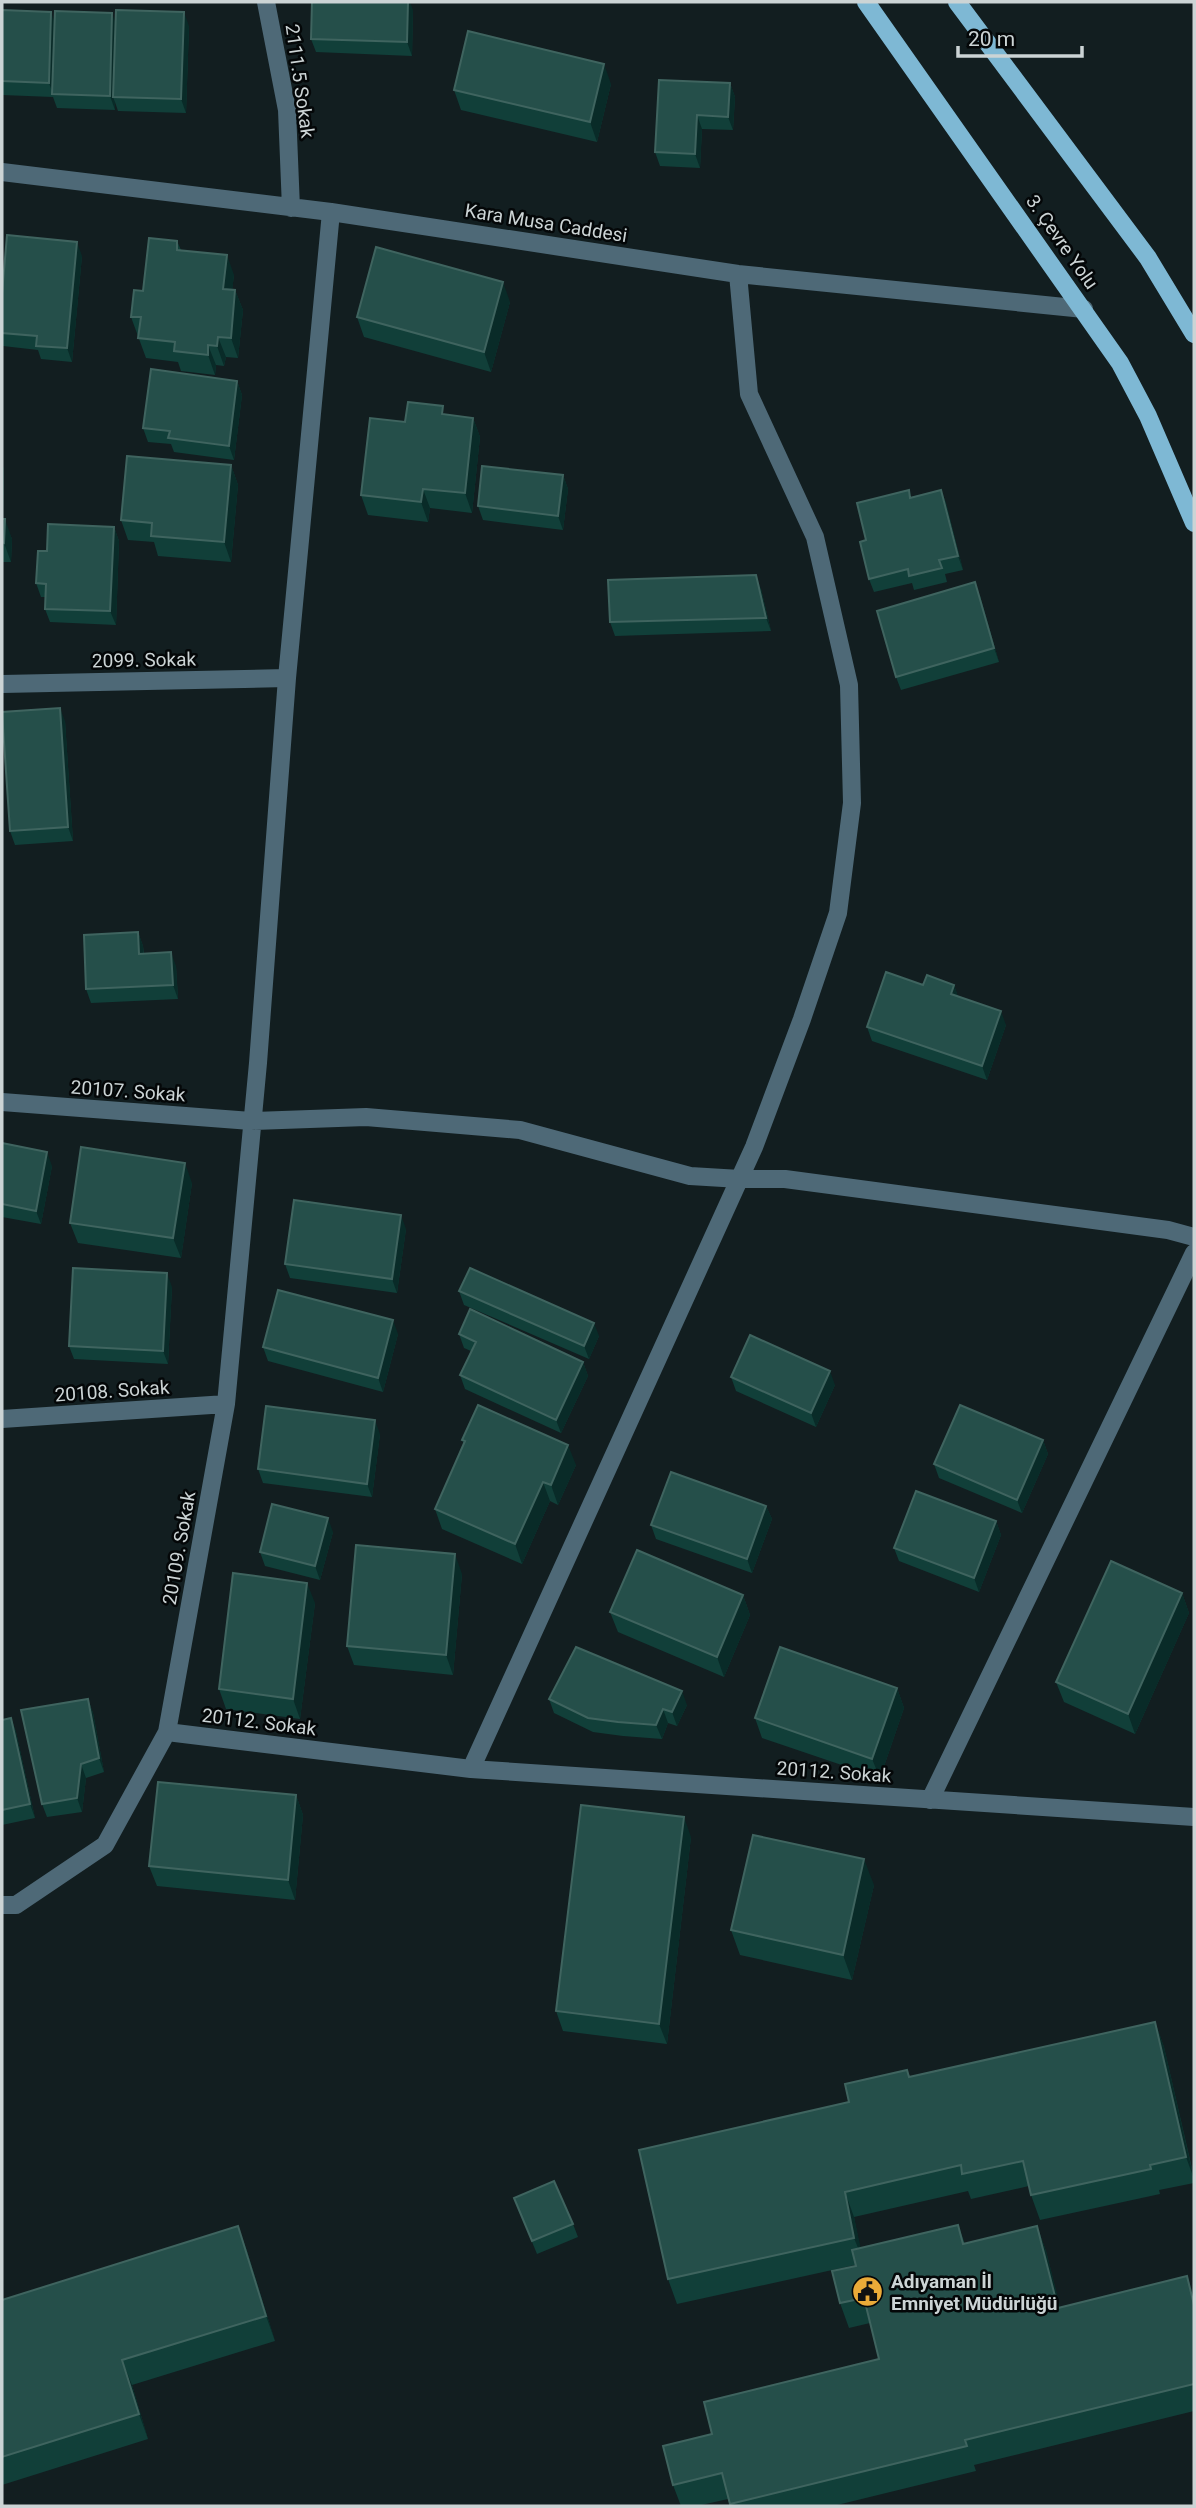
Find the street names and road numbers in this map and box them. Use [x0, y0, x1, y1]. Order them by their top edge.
street label: 2111.5 Sokak [281, 23, 319, 140]
street label: 3. Çevre Yolu [1021, 190, 1103, 294]
street label: Kara Musa Caddesi [463, 199, 629, 247]
street label: 2099. Sokak [92, 648, 197, 672]
street label: 20107. Sokak [70, 1076, 186, 1107]
street label: 20108. Sokak [54, 1375, 170, 1406]
street label: 20109. Sokak [158, 1489, 200, 1607]
street label: 20112. Sokak [201, 1704, 318, 1740]
street label: 20112. Sokak [776, 1757, 892, 1788]

